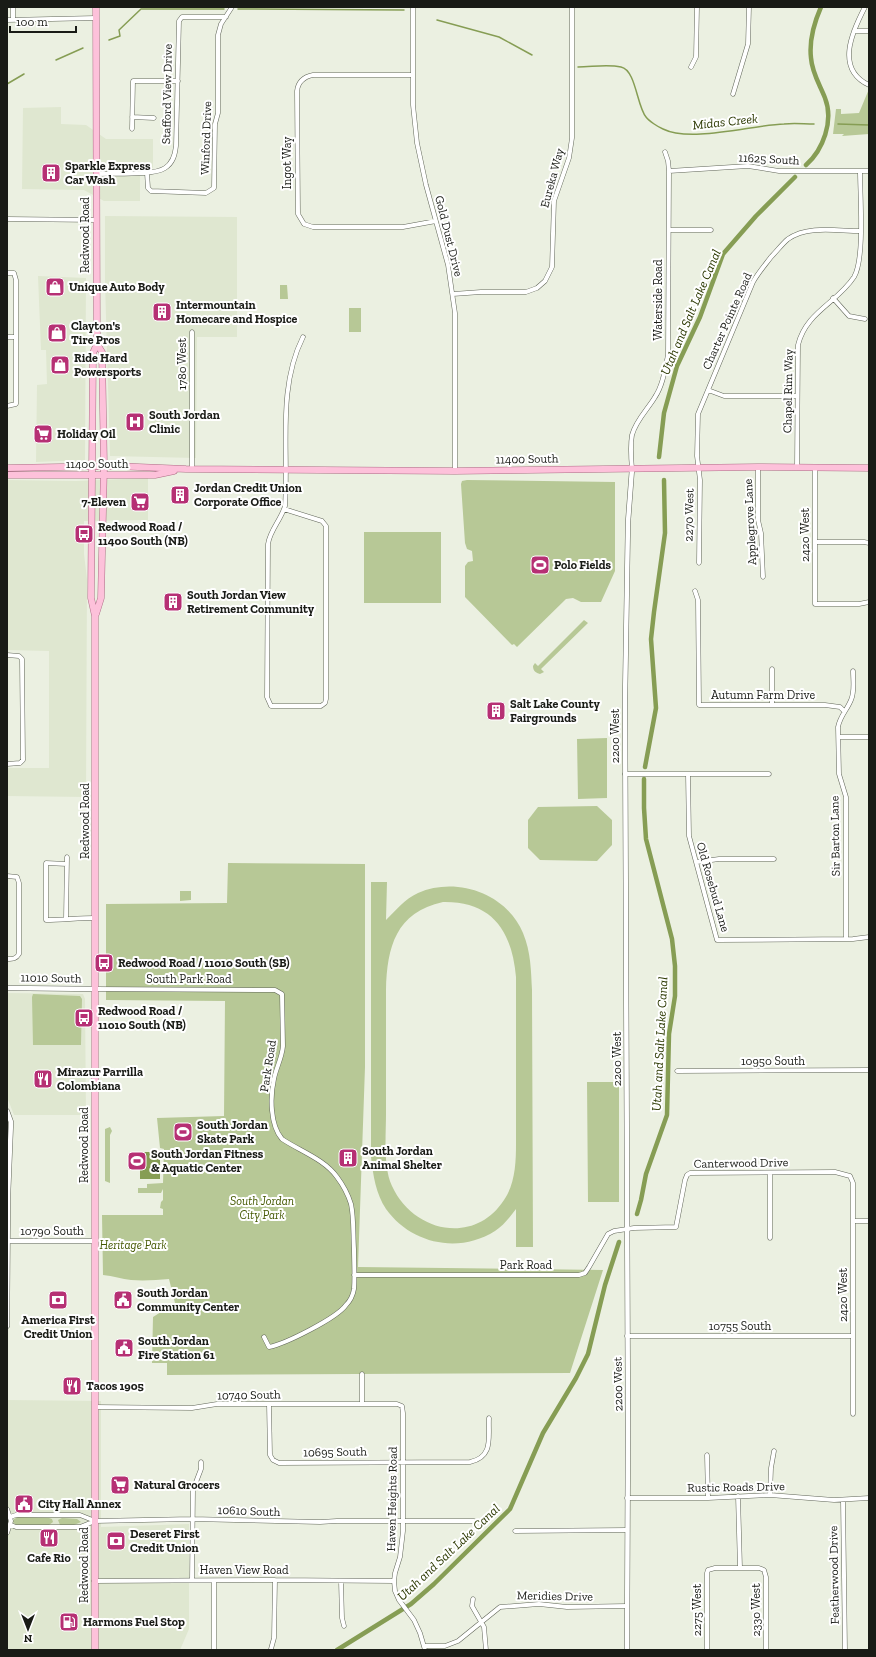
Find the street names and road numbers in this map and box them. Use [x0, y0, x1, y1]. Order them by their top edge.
street label: Stafford View Drive [159, 43, 175, 144]
street label: Winford Drive [198, 101, 214, 175]
street label: Ingot Way [280, 136, 294, 189]
street label: Eureka Way [537, 146, 567, 209]
street label: 11625 South [738, 150, 800, 168]
street label: Gold Dust Drive [432, 194, 466, 278]
street label: Redwood Road [78, 197, 92, 273]
street label: Waterside Road [651, 259, 665, 340]
street label: Charter Pointe Road [699, 270, 755, 372]
street label: 1780 West [175, 338, 189, 390]
street label: Chapel Rim Way [780, 348, 796, 433]
street label: 11400 South [496, 451, 559, 467]
street label: 11400 South [66, 457, 129, 471]
street label: Applegrove Lane [741, 478, 759, 566]
street label: 2270 West [682, 488, 696, 542]
street label: 2420 West [798, 507, 812, 562]
street label: Autumn Farm Drive [711, 688, 815, 702]
street label: 2200 West [608, 708, 622, 763]
street label: Redwood Road [78, 783, 92, 859]
street label: Sir Barton Lane [827, 795, 843, 876]
street label: Old Rosebud Lane [693, 840, 733, 934]
street label: 11010 South [20, 970, 82, 986]
street label: South Park Road [146, 972, 232, 986]
street label: 2200 West [610, 1031, 624, 1086]
street label: Park Road [257, 1039, 279, 1093]
street label: 10950 South [741, 1054, 805, 1068]
street label: Redwood Road [77, 1107, 91, 1183]
street label: Canterwood Drive [694, 1155, 789, 1171]
street label: 10790 South [20, 1224, 84, 1238]
street label: Park Road [500, 1258, 553, 1272]
street label: 2420 West [836, 1267, 850, 1322]
street label: 10755 South [709, 1319, 772, 1333]
street label: 2200 West [611, 1356, 625, 1411]
street label: 10740 South [217, 1387, 281, 1403]
street label: 10695 South [303, 1444, 367, 1460]
street label: Haven Heights Road [384, 1446, 400, 1552]
street label: Rustic Roads Drive [687, 1479, 785, 1495]
street label: 10610 South [217, 1503, 281, 1519]
street label: Featherwood Drive [826, 1525, 842, 1624]
street label: Redwood Road [77, 1527, 91, 1603]
street label: Haven View Road [199, 1563, 289, 1577]
street label: 2275 West [690, 1583, 704, 1636]
street label: 2330 West [749, 1583, 763, 1637]
street label: Meridies Drive [517, 1588, 594, 1604]

